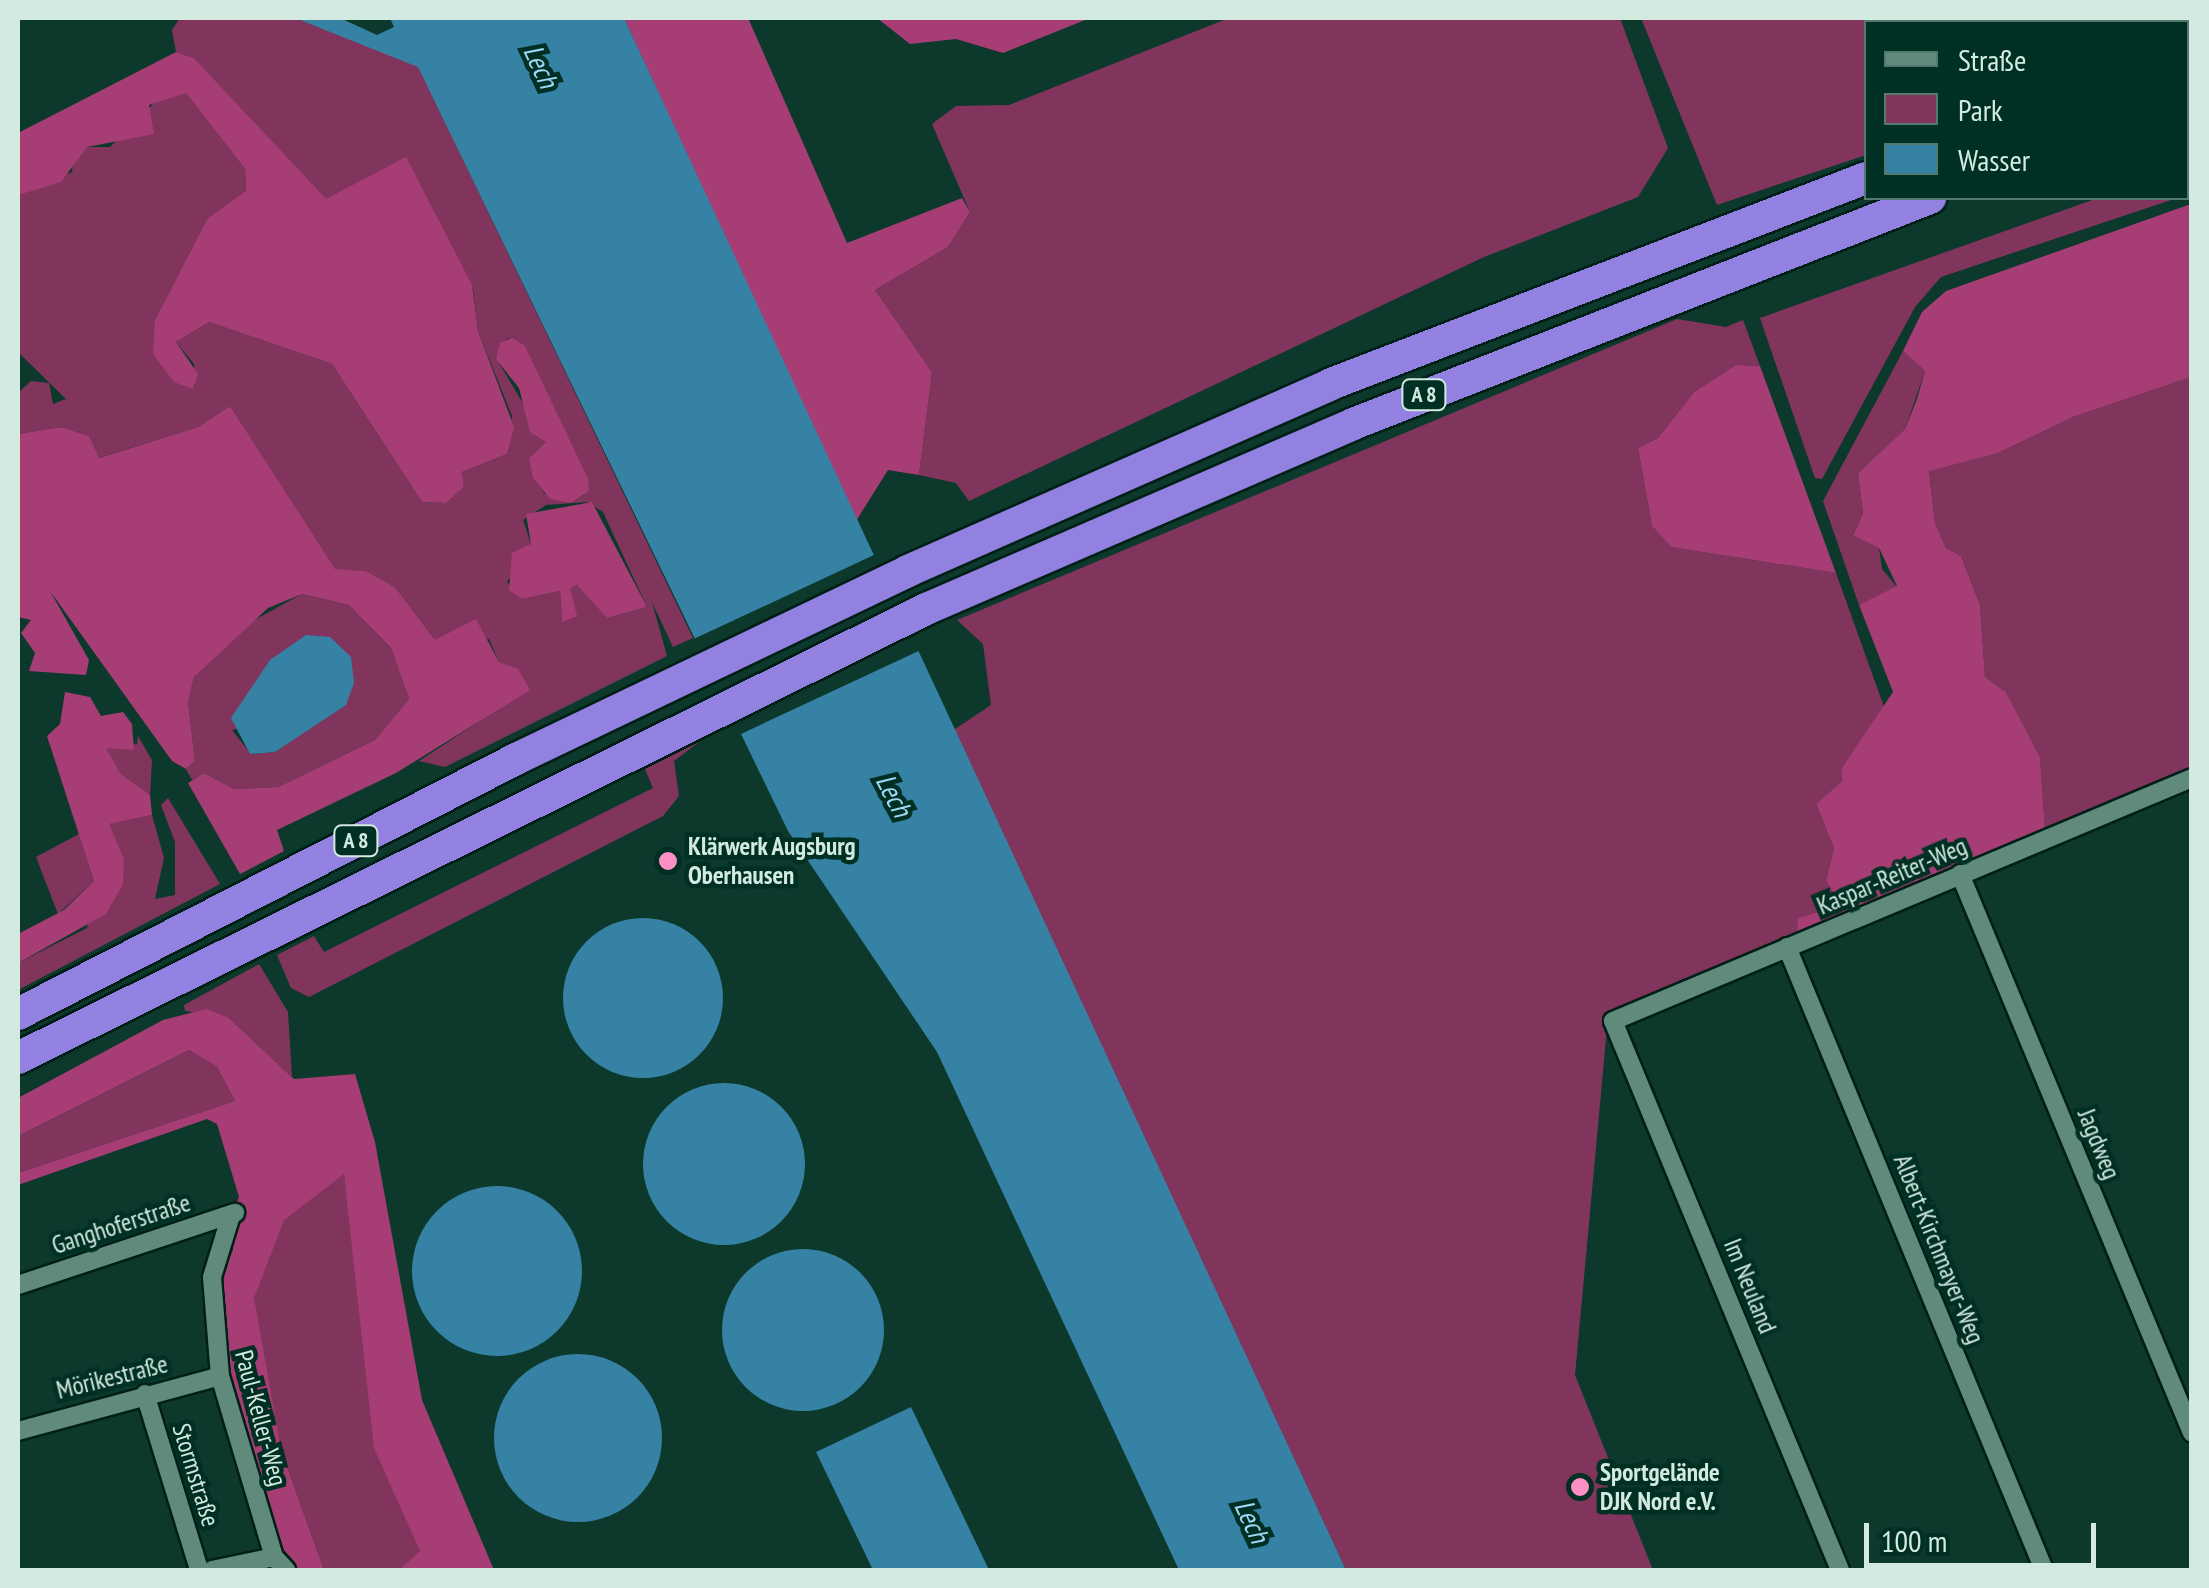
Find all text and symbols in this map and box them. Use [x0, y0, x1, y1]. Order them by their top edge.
legend [1864, 20, 2189, 200]
water label: Lech [516, 39, 566, 93]
text: Straße [1958, 40, 2026, 79]
text: Park [1958, 90, 2003, 129]
text: Wasser [1958, 140, 2030, 179]
road number: A 8 [1399, 378, 1449, 412]
water label: Lech [869, 768, 919, 822]
road number: A 8 [331, 824, 381, 858]
street label: Kaspar-Reiter-Weg [1813, 831, 1971, 921]
place label: Klärwerk Augsburg Oberhausen [688, 832, 857, 891]
marker: Klärwerk Augsburg Oberhausen [657, 850, 679, 872]
street label: Jagdweg [2071, 1104, 2127, 1184]
street label: Albert-Kirchmayer-Weg [1887, 1150, 1991, 1348]
street label: Ganghoferstraße [48, 1188, 194, 1260]
street label: Im Neuland [1717, 1234, 1783, 1338]
street label: Paul-Keller-Weg [229, 1347, 293, 1489]
street label: Mörikestraße [53, 1349, 171, 1405]
street label: Stormstraße [166, 1420, 226, 1530]
place label: Sportgelände DJK Nord e.V. [1600, 1458, 1720, 1517]
marker: Sportgelände DJK Nord e.V. [1569, 1476, 1591, 1498]
water label: Lech [1227, 1494, 1277, 1548]
scale bar [1869, 1503, 2102, 1565]
text: 100 m [1881, 1521, 1947, 1560]

